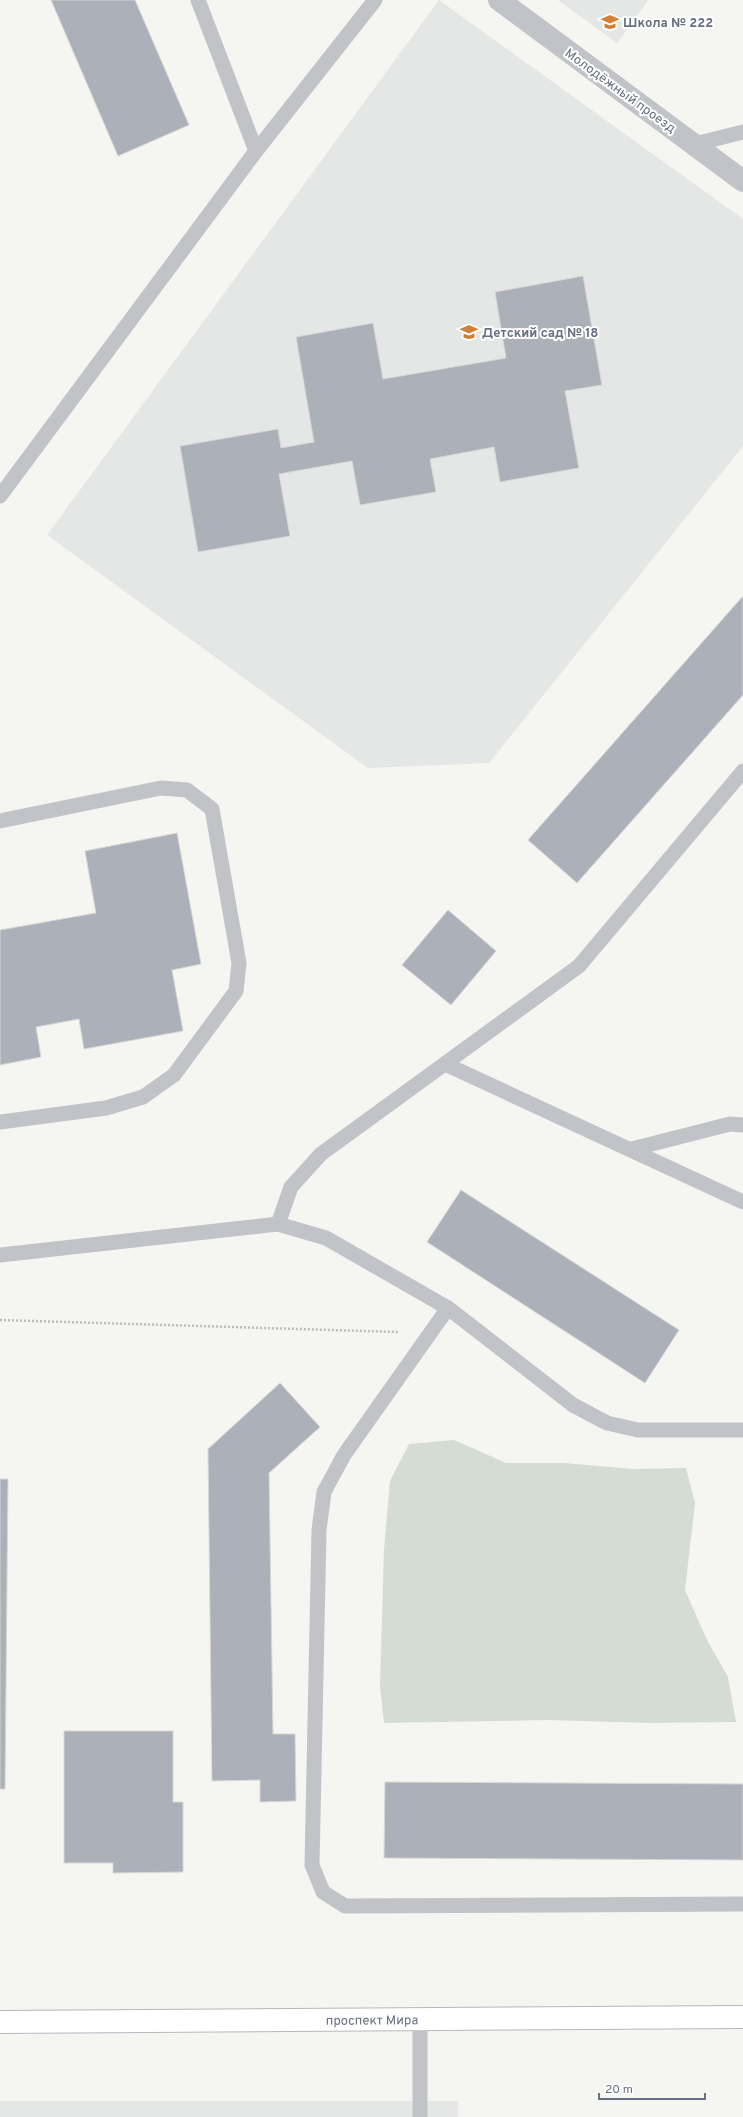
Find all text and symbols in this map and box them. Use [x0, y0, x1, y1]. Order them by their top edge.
school or university icon: Школа № 222 [600, 12, 620, 32]
place label: Школа № 222 [623, 16, 713, 32]
street label: Молодёжный проезд [561, 46, 679, 138]
school or university icon: Детский сад № 18 [459, 322, 479, 342]
place label: Детский сад № 18 [482, 326, 599, 342]
street label: проспект Мира [326, 2013, 418, 2030]
scale bar [599, 2075, 705, 2101]
text: 20 m [605, 2082, 633, 2098]

